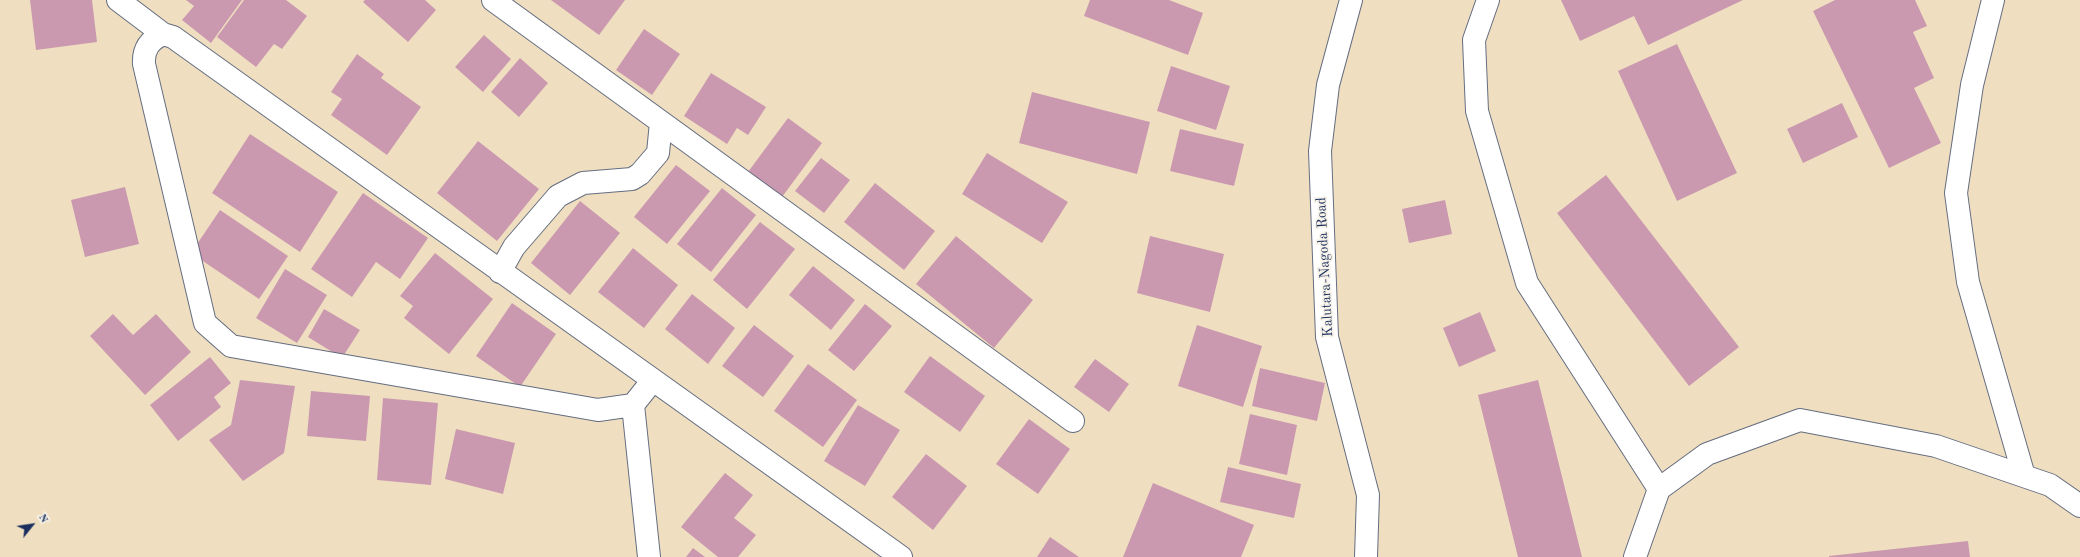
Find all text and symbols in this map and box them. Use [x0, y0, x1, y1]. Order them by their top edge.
street label: Kalutara-Nagoda Road [1313, 197, 1337, 337]
north arrow [12, 505, 52, 545]
text: N [36, 512, 50, 525]

